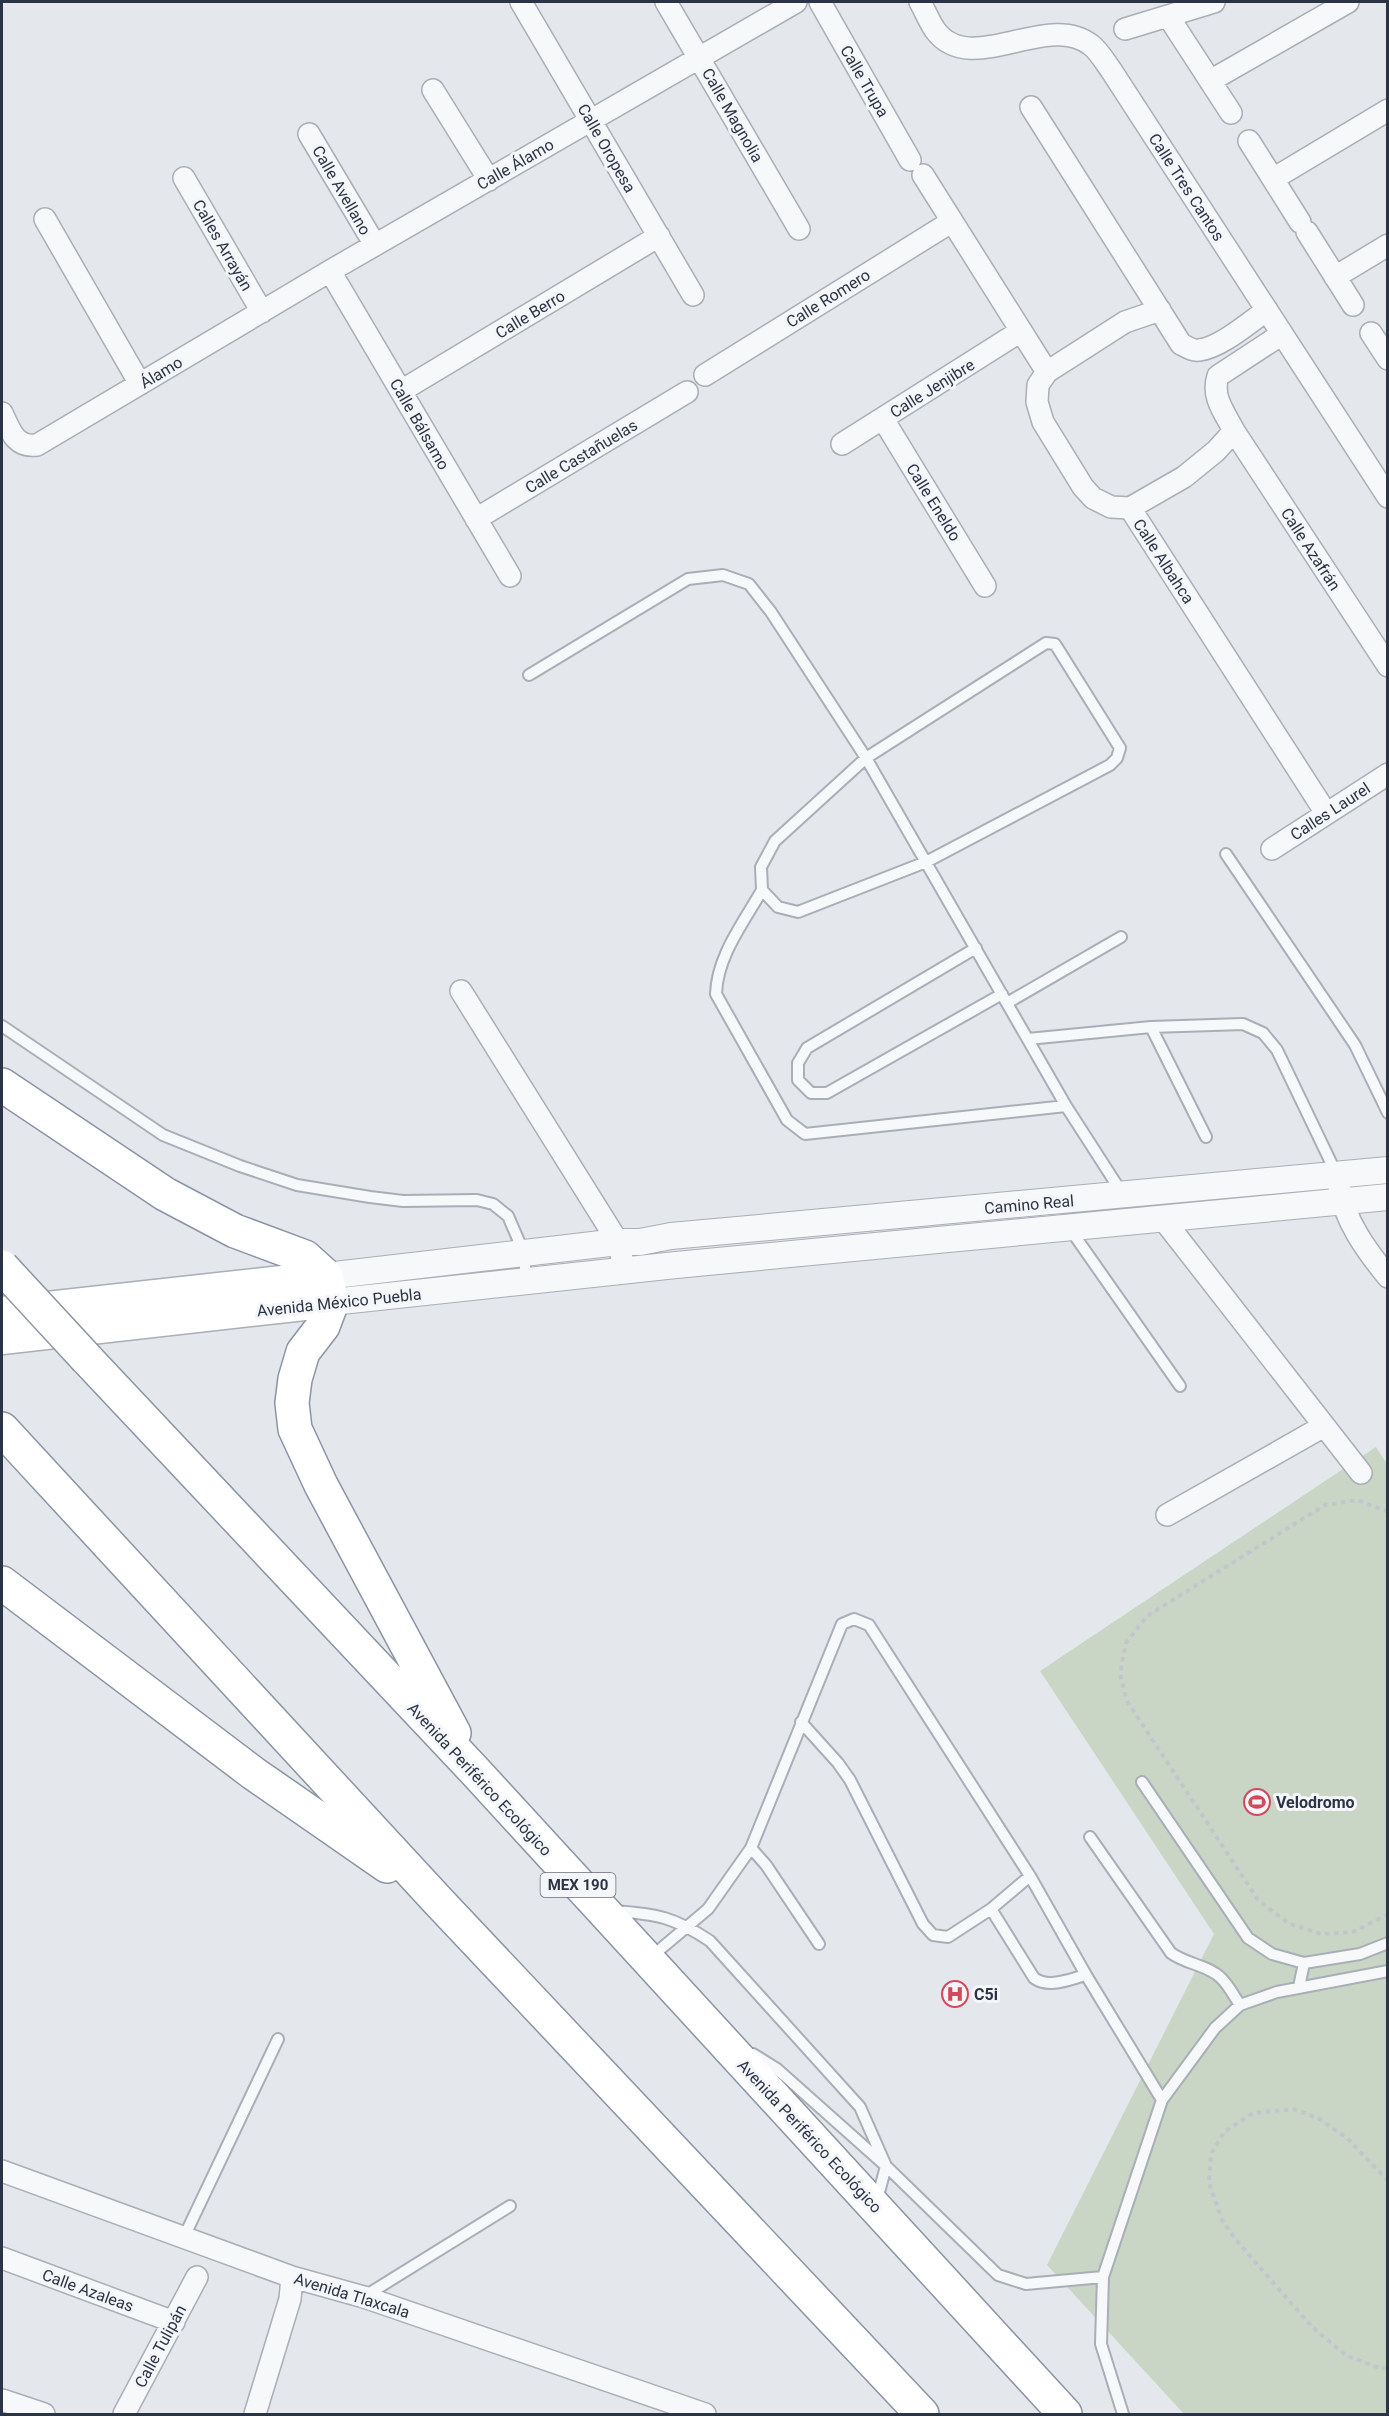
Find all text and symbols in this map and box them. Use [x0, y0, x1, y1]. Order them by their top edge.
street label: Calle Trupa [836, 42, 893, 121]
street label: Calle Magnolia [698, 65, 767, 166]
street label: Calle Oropesa [574, 101, 640, 196]
street label: Calle Tres Cantos [1145, 130, 1228, 245]
street label: Calle Álamo [473, 135, 557, 194]
street label: Calle Avellano [308, 142, 375, 238]
street label: Calles Arrayán [189, 196, 256, 294]
street label: Calle Romero [783, 265, 874, 332]
street label: Calle Berro [492, 286, 568, 343]
street label: Álamo [137, 352, 186, 392]
street label: Calle Jenjibre [887, 355, 978, 422]
street label: Calle Bálsamo [386, 375, 453, 473]
street label: Calle Castañuelas [522, 415, 641, 497]
street label: Calle Eneldo [902, 460, 965, 545]
street label: Calle Azafrán [1277, 504, 1344, 594]
street label: Calle Albahca [1129, 515, 1198, 607]
street label: Calles Laurel [1287, 779, 1374, 844]
street label: Camino Real [983, 1191, 1075, 1218]
street label: Avenida México Puebla [256, 1284, 422, 1321]
street label: Avenida Periférico Ecológico [404, 1699, 556, 1860]
sports icon: Velodromo [1242, 1787, 1272, 1817]
place label: Velodromo [1276, 1793, 1355, 1812]
road number: MEX 190 [540, 1873, 616, 1897]
hospital icon: C5i [940, 1979, 970, 2009]
place label: C5i [974, 1985, 998, 2004]
street label: Avenida Periférico Ecológico [734, 2056, 886, 2217]
street label: Calle Azaleas [40, 2265, 136, 2316]
street label: Avenida Tlaxcala [292, 2269, 412, 2322]
street label: Calle Tulipán [131, 2302, 190, 2391]

